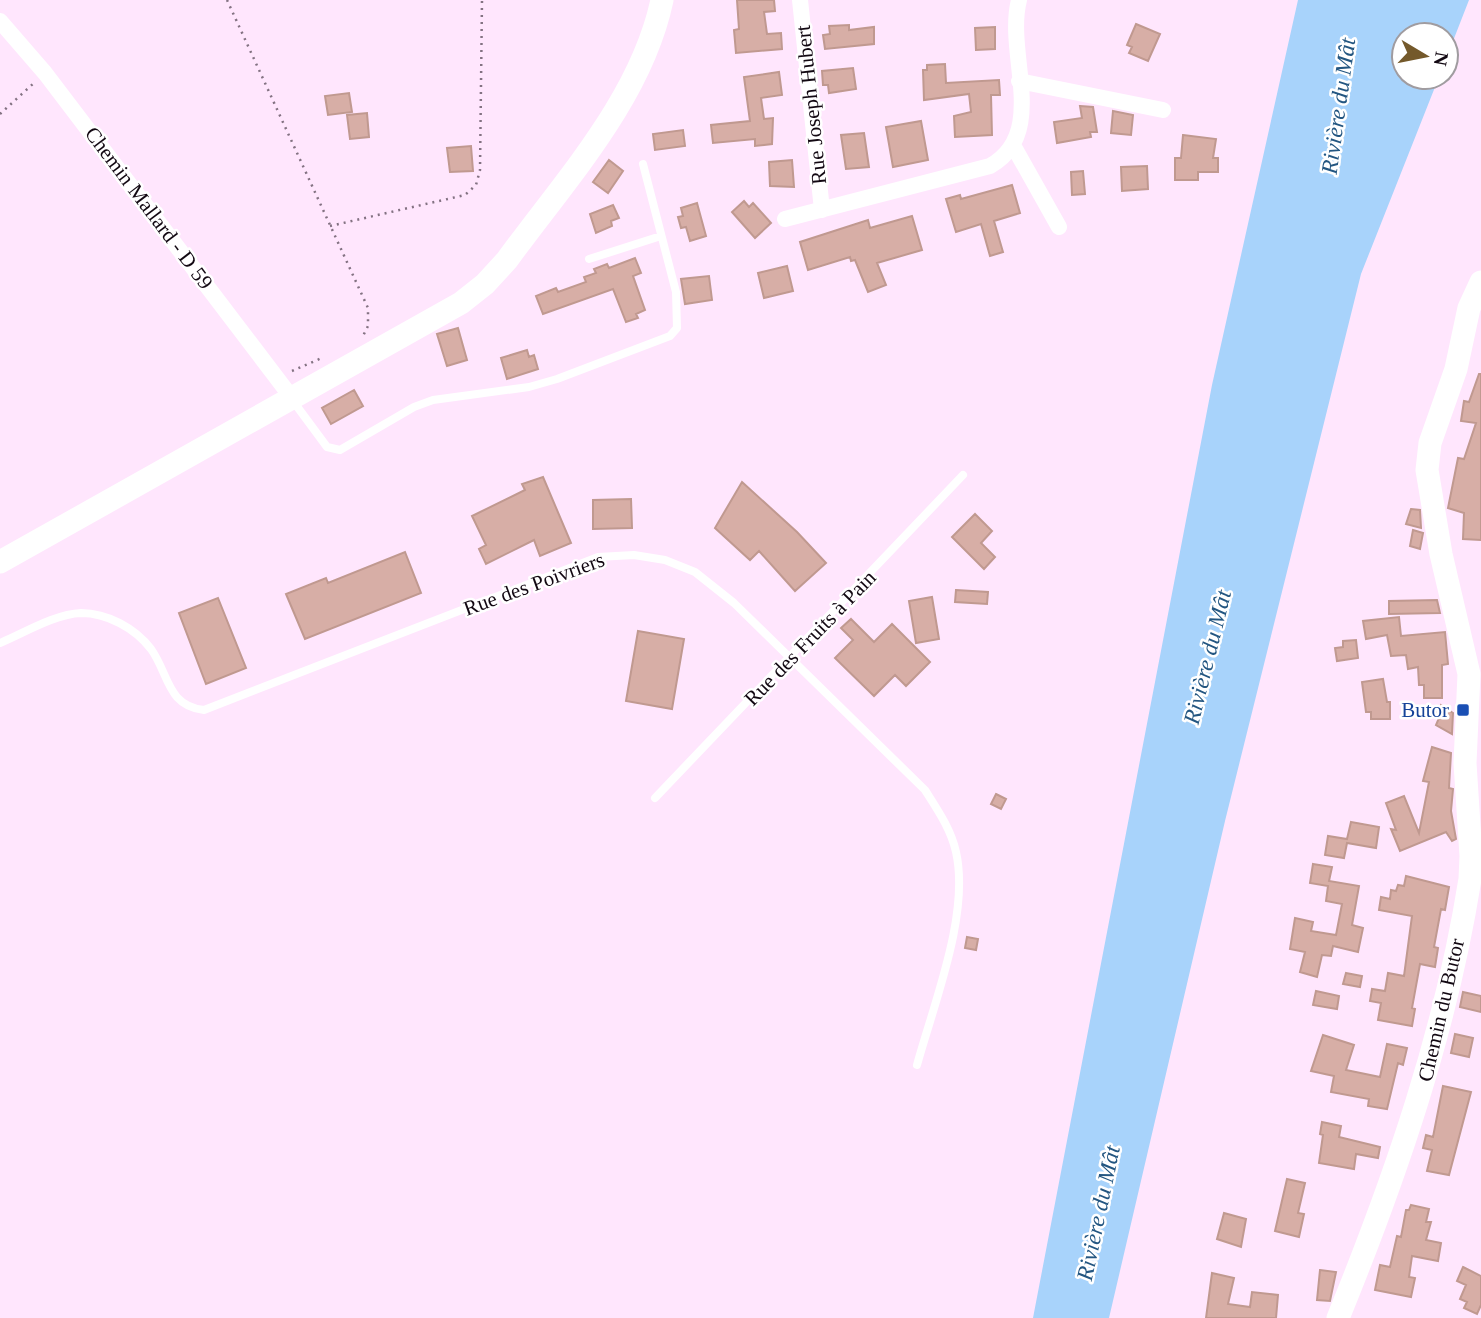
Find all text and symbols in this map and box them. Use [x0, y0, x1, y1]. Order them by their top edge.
north arrow [1390, 21, 1460, 91]
street label: Rue Joseph Hubert [791, 24, 831, 186]
water label: Rivière du Mât [1316, 36, 1360, 177]
text: N [1430, 50, 1453, 68]
street label: Chemin Mallard - D 59 [80, 122, 218, 294]
street label: Rue des Poivriers [460, 547, 608, 621]
street label: Rue des Fruits à Pain [739, 565, 881, 711]
water label: Rivière du Mât [1179, 587, 1236, 728]
place label: Butor [1401, 698, 1449, 722]
marker: Butor [1455, 702, 1471, 718]
street label: Chemin du Butor [1413, 936, 1469, 1084]
water label: Rivière du Mât [1072, 1143, 1125, 1284]

